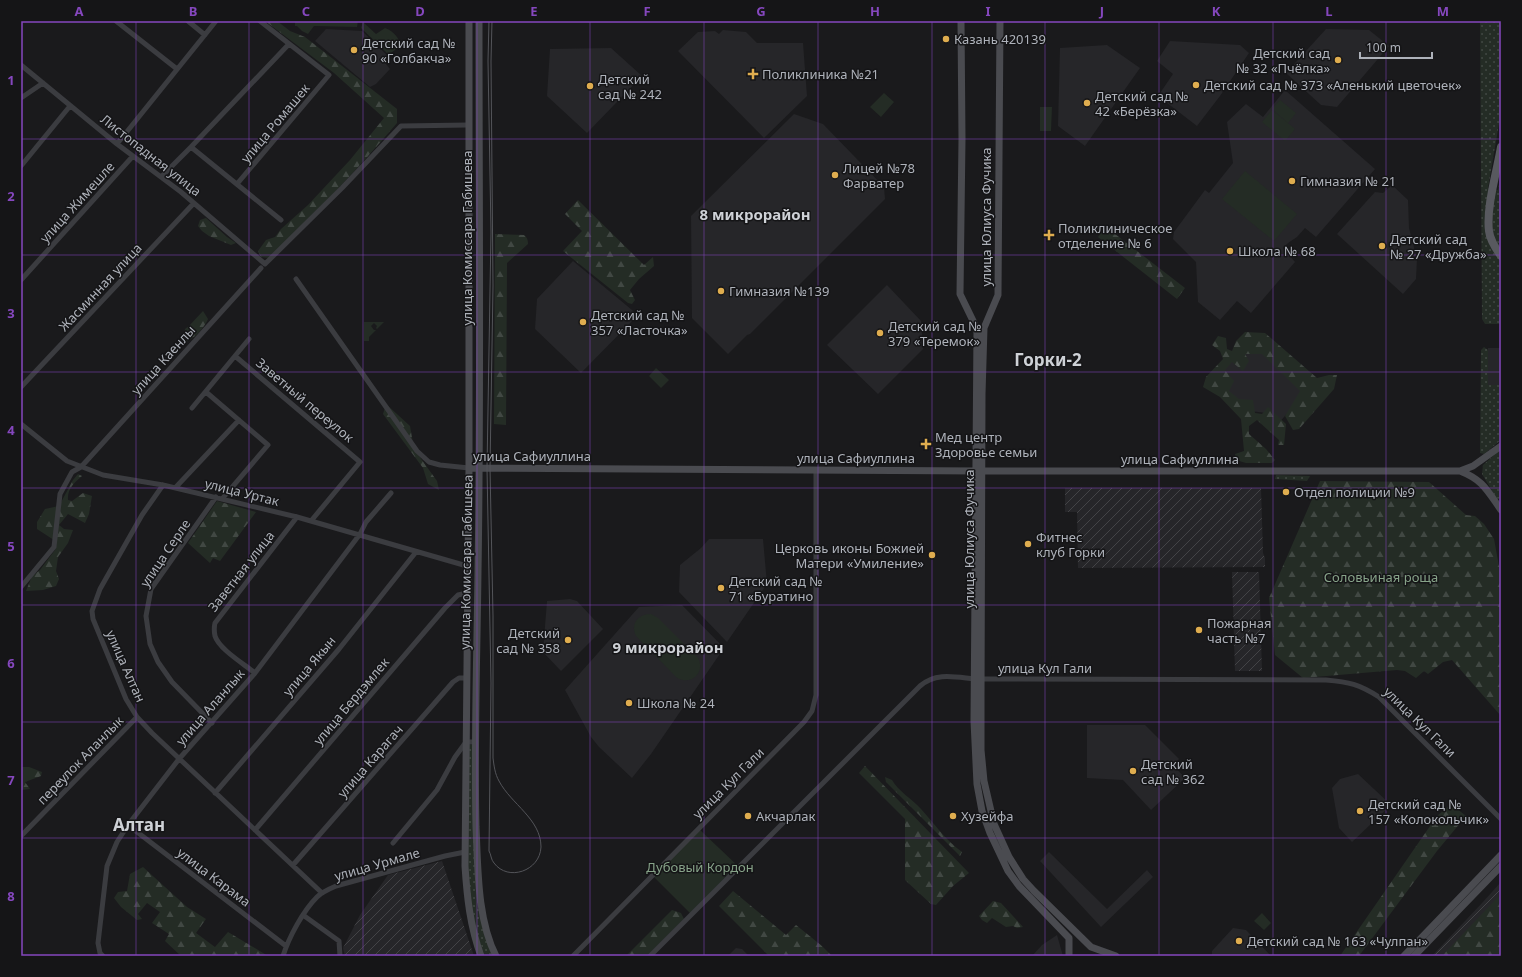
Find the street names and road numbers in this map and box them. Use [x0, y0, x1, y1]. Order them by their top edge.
street label: улица Ромашек [236, 79, 314, 167]
street label: Листопадная улица [97, 110, 205, 200]
street label: улица Юлиуса Фучика [977, 148, 995, 286]
street label: улица Комиссара Габишева [458, 151, 476, 325]
street label: улица Жимешле [36, 157, 118, 247]
street label: Жасминная улица [54, 239, 146, 335]
street label: улица Каенлы [127, 321, 199, 399]
street label: Заветный переулок [252, 354, 358, 446]
street label: улица Сафиуллина [473, 447, 591, 465]
street label: улица Сафиуллина [797, 449, 915, 467]
street label: улица Сафиуллина [1121, 450, 1239, 468]
street label: улица Юлиуса Фучика [960, 470, 978, 608]
street label: улица Уртак [203, 474, 281, 510]
street label: улица Комиссара Габишева [455, 474, 477, 650]
street label: улица Серле [136, 515, 194, 591]
street label: Заветная улица [204, 527, 278, 615]
street label: улица Алтан [102, 627, 150, 705]
street label: улица Якын [279, 632, 339, 700]
street label: улица Бердэмлек [309, 653, 393, 749]
street label: улица Кул Гали [998, 659, 1092, 677]
street label: улица Аланлык [172, 665, 248, 749]
street label: улица Кул Гали [1380, 683, 1460, 761]
street label: переулок Аланлык [33, 712, 127, 808]
street label: улица Карагач [333, 721, 407, 801]
street label: улица Кул Гали [688, 743, 768, 823]
street label: улица Карама [174, 843, 254, 911]
street label: улица Урмале [332, 843, 422, 885]

